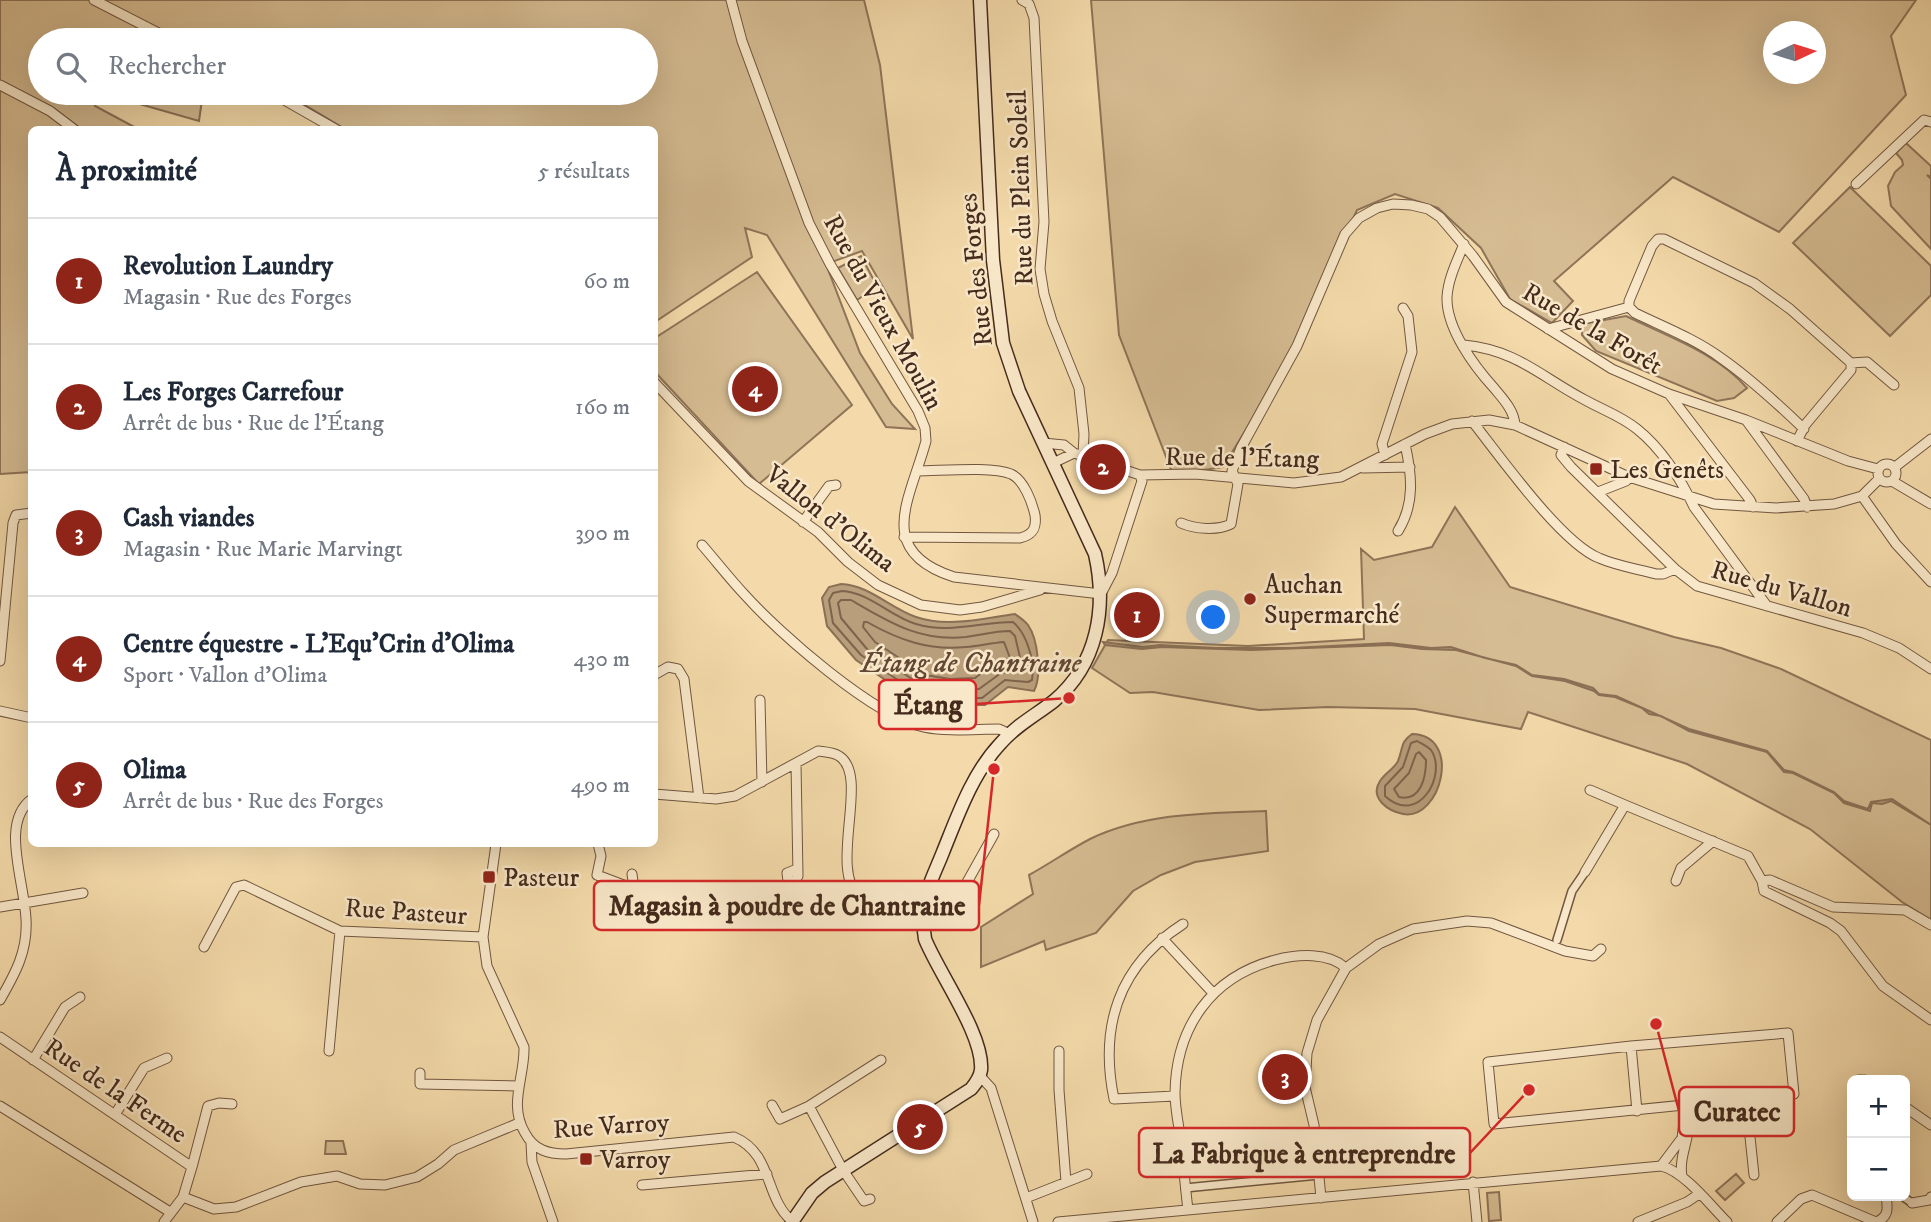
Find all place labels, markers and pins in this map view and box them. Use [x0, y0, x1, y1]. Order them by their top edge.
pin: 4 [732, 363, 778, 415]
pin: 2 [1080, 441, 1126, 493]
place label: Les Genêts [1610, 454, 1724, 487]
marker: Les Genêts [1588, 461, 1604, 477]
place label: Auchan Supermarché [1264, 569, 1400, 632]
pin: 1 [1114, 589, 1160, 641]
marker: Auchan Supermarché [1242, 591, 1258, 607]
callout: Étang [879, 680, 976, 729]
place label: Pasteur [503, 862, 579, 895]
marker: Pasteur [481, 869, 497, 885]
callout: Magasin à poudre de Chantraine [594, 881, 979, 930]
pin: 3 [1262, 1051, 1308, 1103]
callout: Curatec [1679, 1087, 1794, 1136]
pin: 5 [897, 1101, 943, 1153]
callout: La Fabrique à entreprendre [1139, 1128, 1470, 1177]
place label: Varroy [599, 1144, 671, 1177]
marker: Varroy [578, 1151, 594, 1167]

